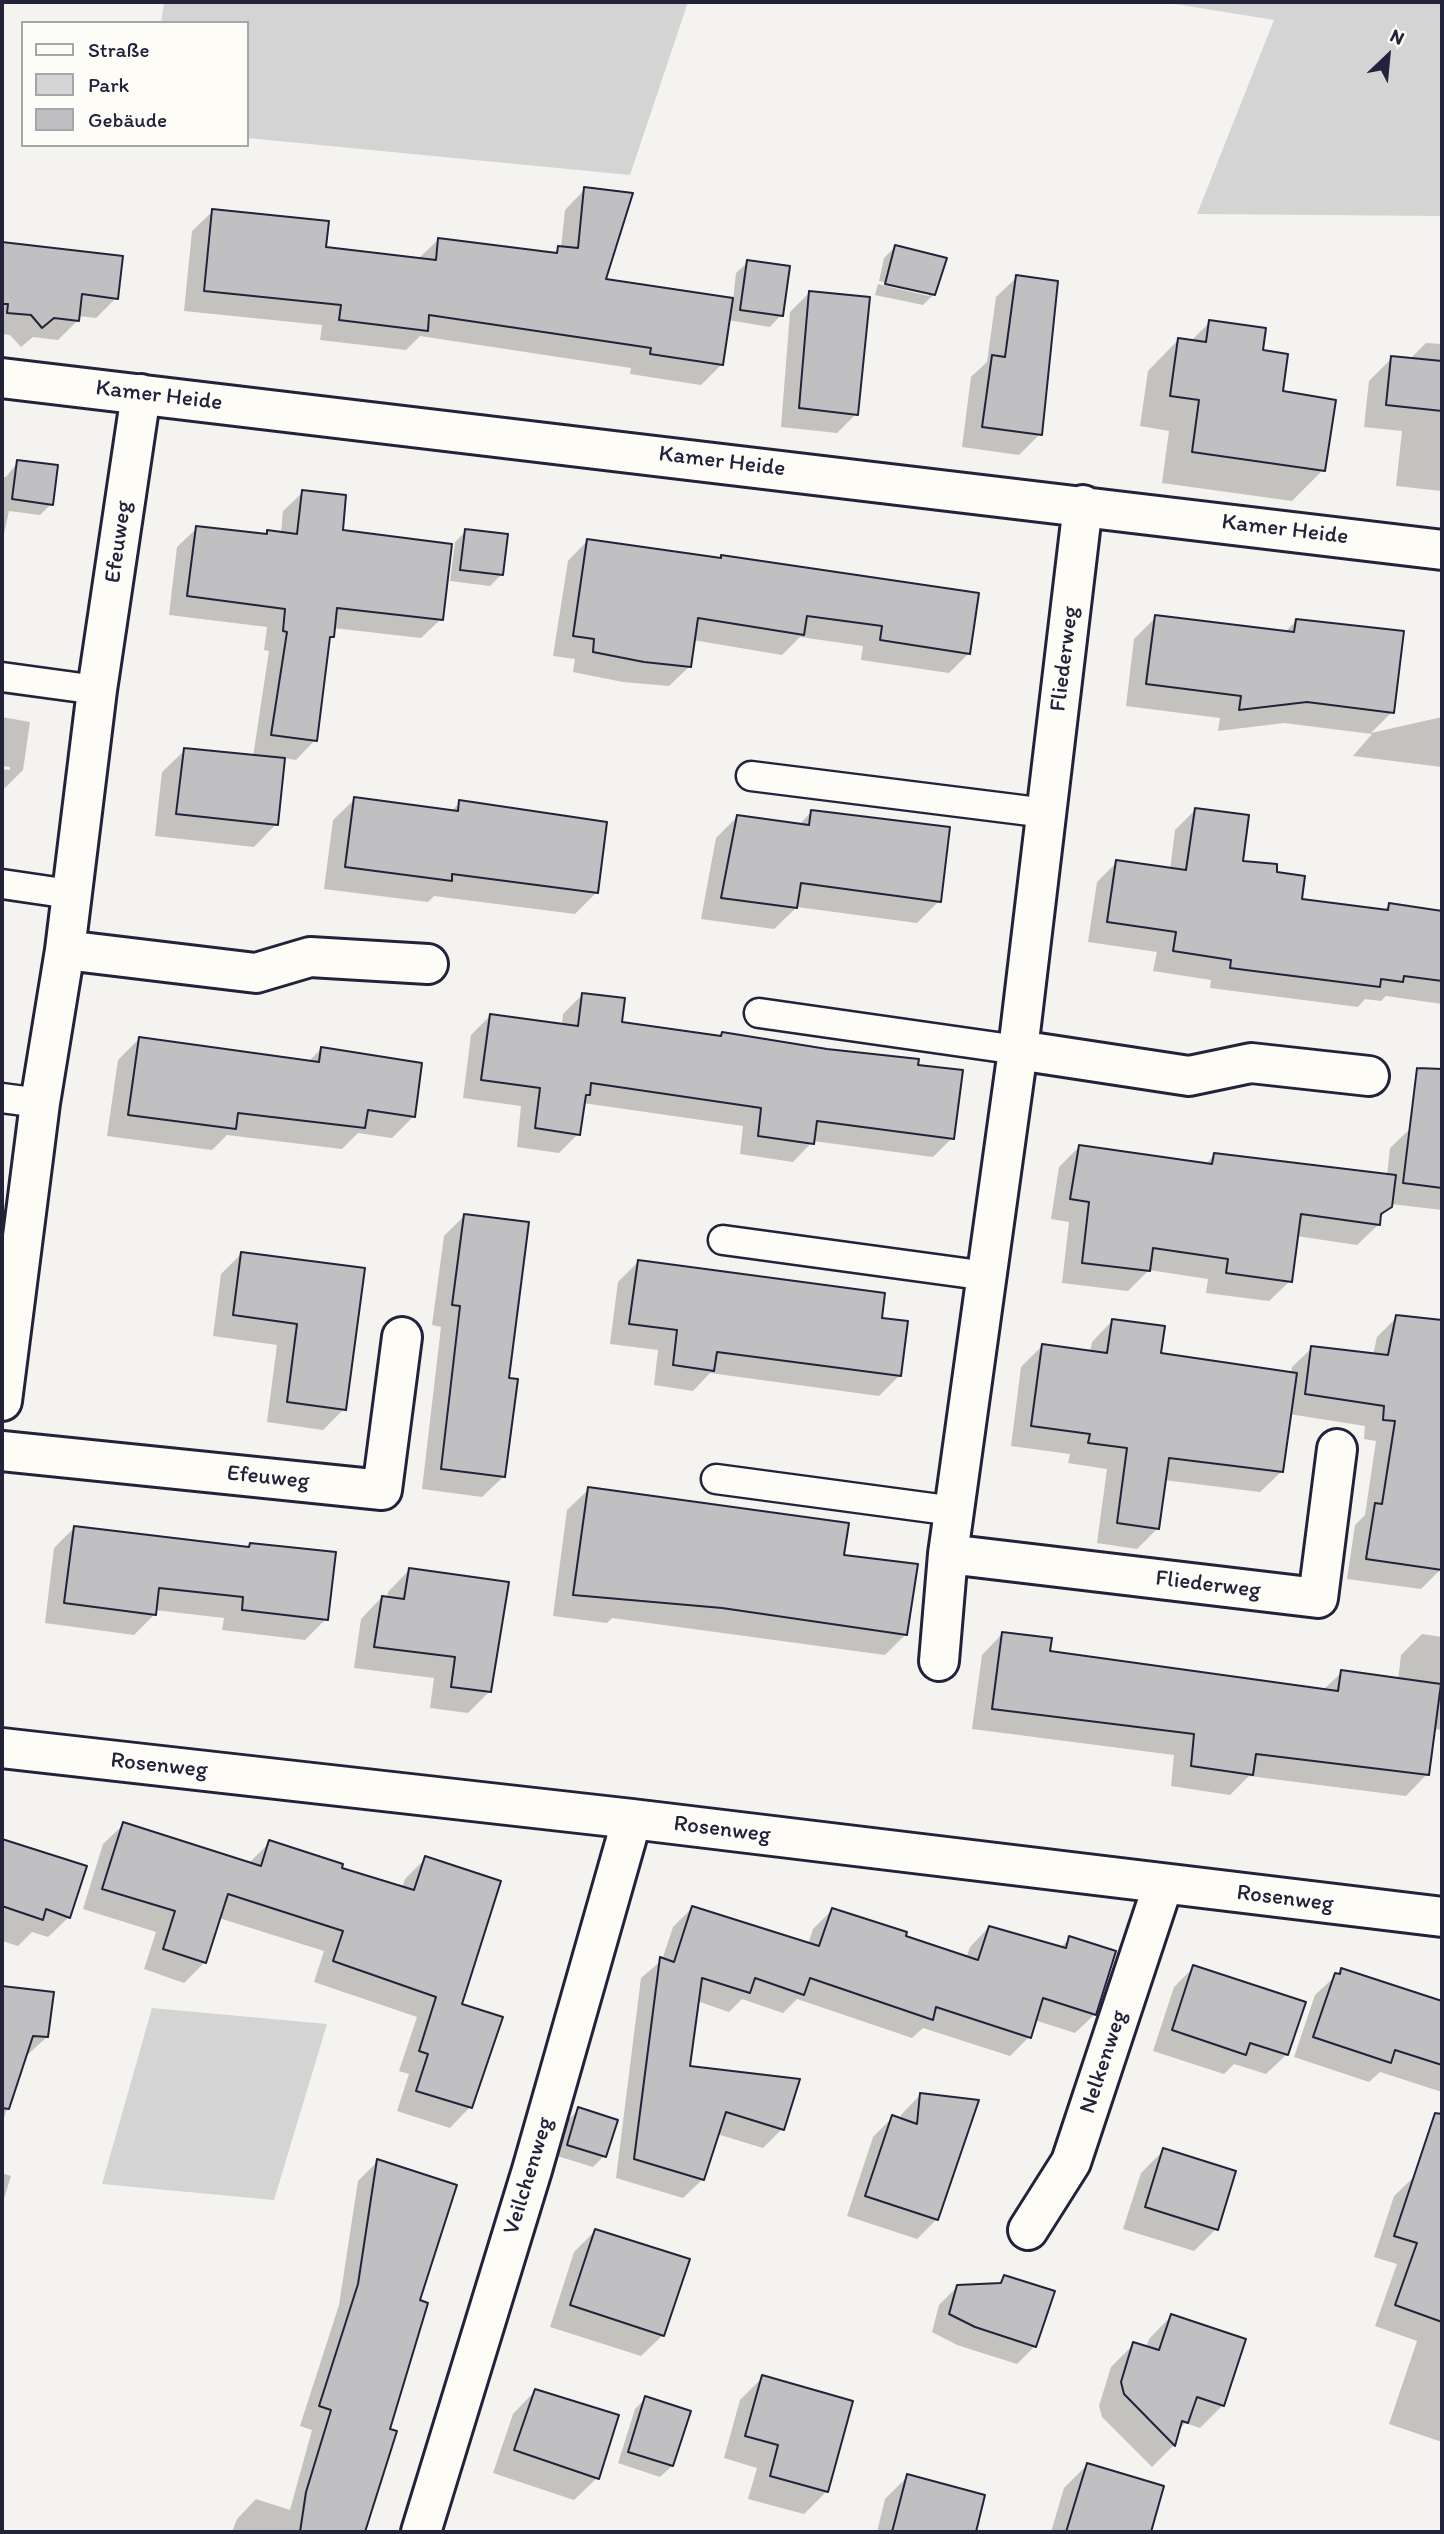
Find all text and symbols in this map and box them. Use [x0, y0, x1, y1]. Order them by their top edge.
legend [21, 21, 248, 147]
north arrow [1353, 21, 1423, 91]
text: N [1387, 24, 1408, 50]
text: Straße [88, 37, 149, 62]
text: Park [88, 72, 129, 97]
text: Gebäude [88, 107, 167, 132]
street label: Kamer Heide [94, 375, 224, 417]
street label: Kamer Heide [657, 441, 787, 483]
street label: Efeuweg [100, 499, 138, 585]
street label: Kamer Heide [1220, 509, 1350, 551]
street label: Fliederweg [1045, 605, 1085, 713]
street label: Efeuweg [225, 1460, 311, 1496]
street label: Fliederweg [1154, 1565, 1262, 1605]
street label: Rosenweg [109, 1747, 209, 1785]
street label: Rosenweg [672, 1810, 772, 1850]
street label: Rosenweg [1235, 1879, 1335, 1919]
street label: Nelkenweg [1074, 2007, 1134, 2117]
street label: Veilchenweg [498, 2114, 560, 2238]

